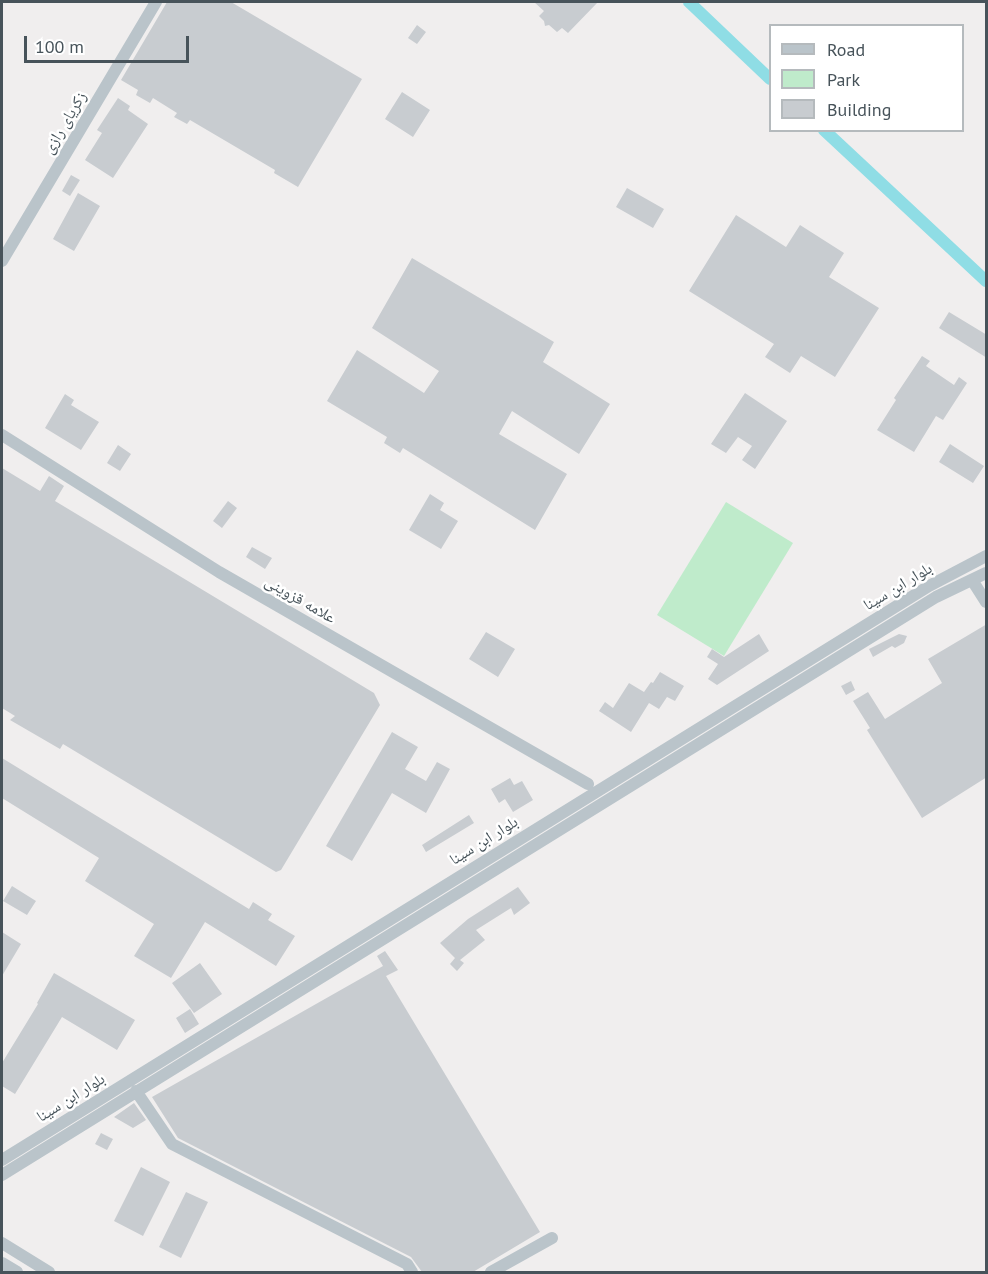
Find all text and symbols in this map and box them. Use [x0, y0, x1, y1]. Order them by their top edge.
scale bar [27, 24, 192, 62]
legend [769, 24, 964, 132]
text: 100 m [35, 35, 84, 58]
text: Road [827, 38, 865, 61]
text: Park [827, 68, 860, 91]
street label: زکریای رازی [39, 88, 91, 158]
text: Building [827, 98, 891, 121]
street label: بلوار ابن سینا [860, 559, 936, 615]
street label: علامه قزوینی [261, 572, 339, 628]
street label: بلوار ابن سینا [446, 812, 522, 870]
street label: بلوار ابن سینا [33, 1069, 109, 1127]

